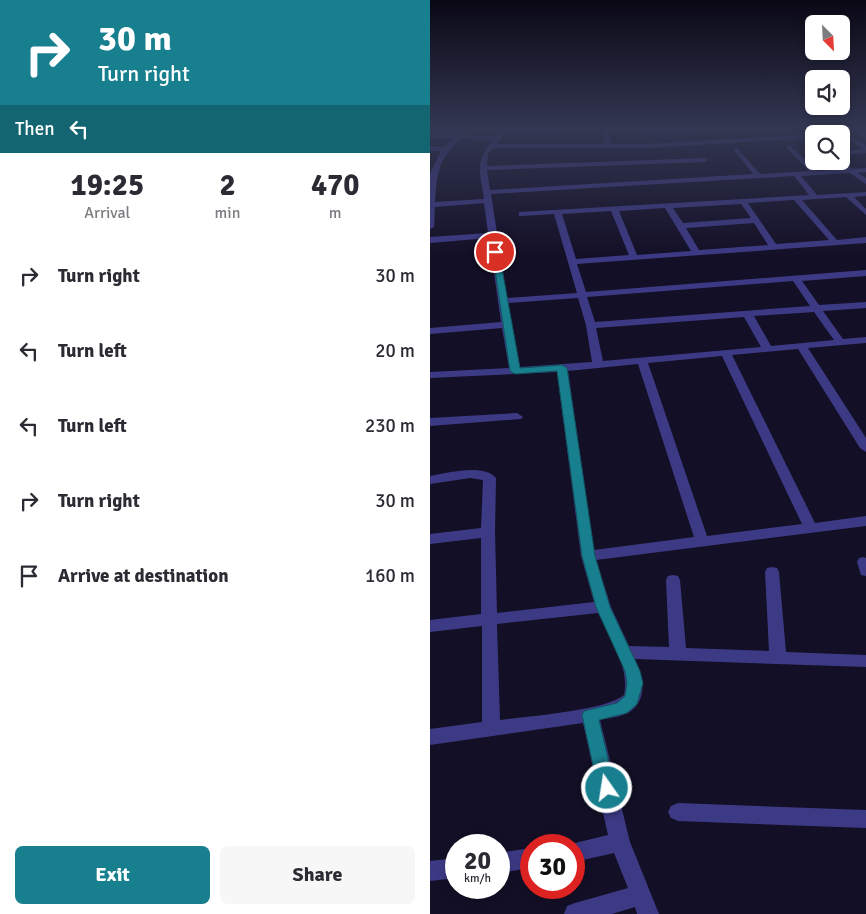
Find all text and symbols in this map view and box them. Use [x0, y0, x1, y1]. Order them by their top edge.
north arrow [805, 15, 850, 60]
map controls [805, 15, 850, 170]
text: 30 m [98, 17, 172, 60]
icon: right [15, 20, 80, 85]
text: Turn right [98, 60, 190, 87]
button: sound [805, 70, 850, 115]
icon: left [65, 115, 93, 143]
text: Then [15, 117, 55, 141]
button: search [805, 125, 850, 170]
text: 19:25 [70, 167, 144, 204]
text: 2 [219, 167, 236, 204]
text: 470 [311, 167, 359, 204]
text: Arrival [84, 203, 130, 223]
text: min [215, 203, 240, 223]
text: m [329, 203, 342, 223]
pin [474, 231, 516, 273]
icon: arrive [481, 238, 509, 266]
icon: right [15, 262, 43, 290]
text: Turn right [58, 264, 140, 288]
text: 30 m [375, 264, 415, 288]
icon: left [15, 337, 43, 365]
text: Turn left [58, 339, 127, 363]
text: 20 m [375, 339, 415, 363]
icon: left [15, 412, 43, 440]
text: Turn left [58, 414, 127, 438]
text: 230 m [365, 414, 415, 438]
icon: right [15, 487, 43, 515]
text: Turn right [58, 489, 140, 513]
text: 30 m [375, 489, 415, 513]
icon: arrive [15, 562, 43, 590]
text: Arrive at destination [58, 564, 229, 588]
text: 160 m [365, 564, 415, 588]
position arrow [580, 761, 632, 813]
speed limit sign: 30 [520, 834, 585, 899]
text: 20 [464, 845, 491, 876]
button: Exit [15, 846, 210, 904]
button: Share [220, 846, 415, 904]
text: km/h [464, 871, 491, 886]

